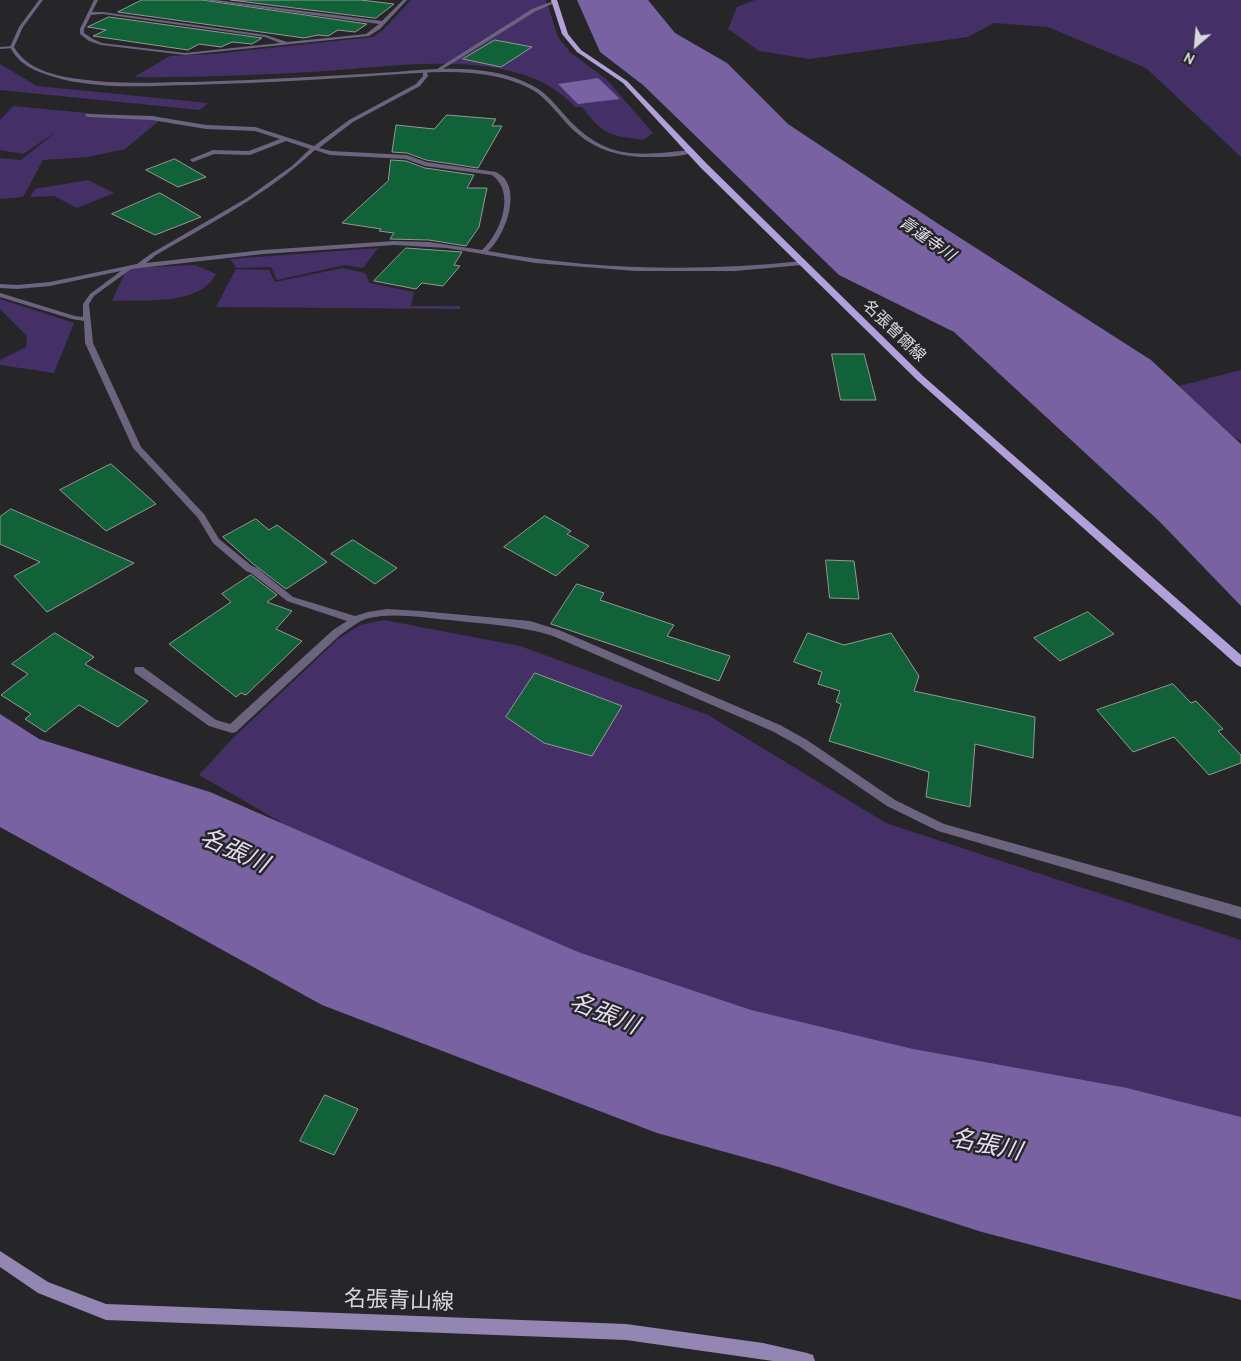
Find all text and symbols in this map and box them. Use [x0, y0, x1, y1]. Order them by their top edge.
north arrow [1171, 20, 1221, 70]
text: N [1181, 48, 1198, 69]
water label: 青蓮寺川 [895, 213, 959, 265]
street label: 名張曽爾線 [859, 296, 929, 366]
water label: 名張川 [195, 823, 273, 879]
water label: 名張川 [565, 987, 643, 1041]
water label: 名張川 [948, 1123, 1024, 1167]
street label: 名張青山線 [344, 1286, 454, 1316]

